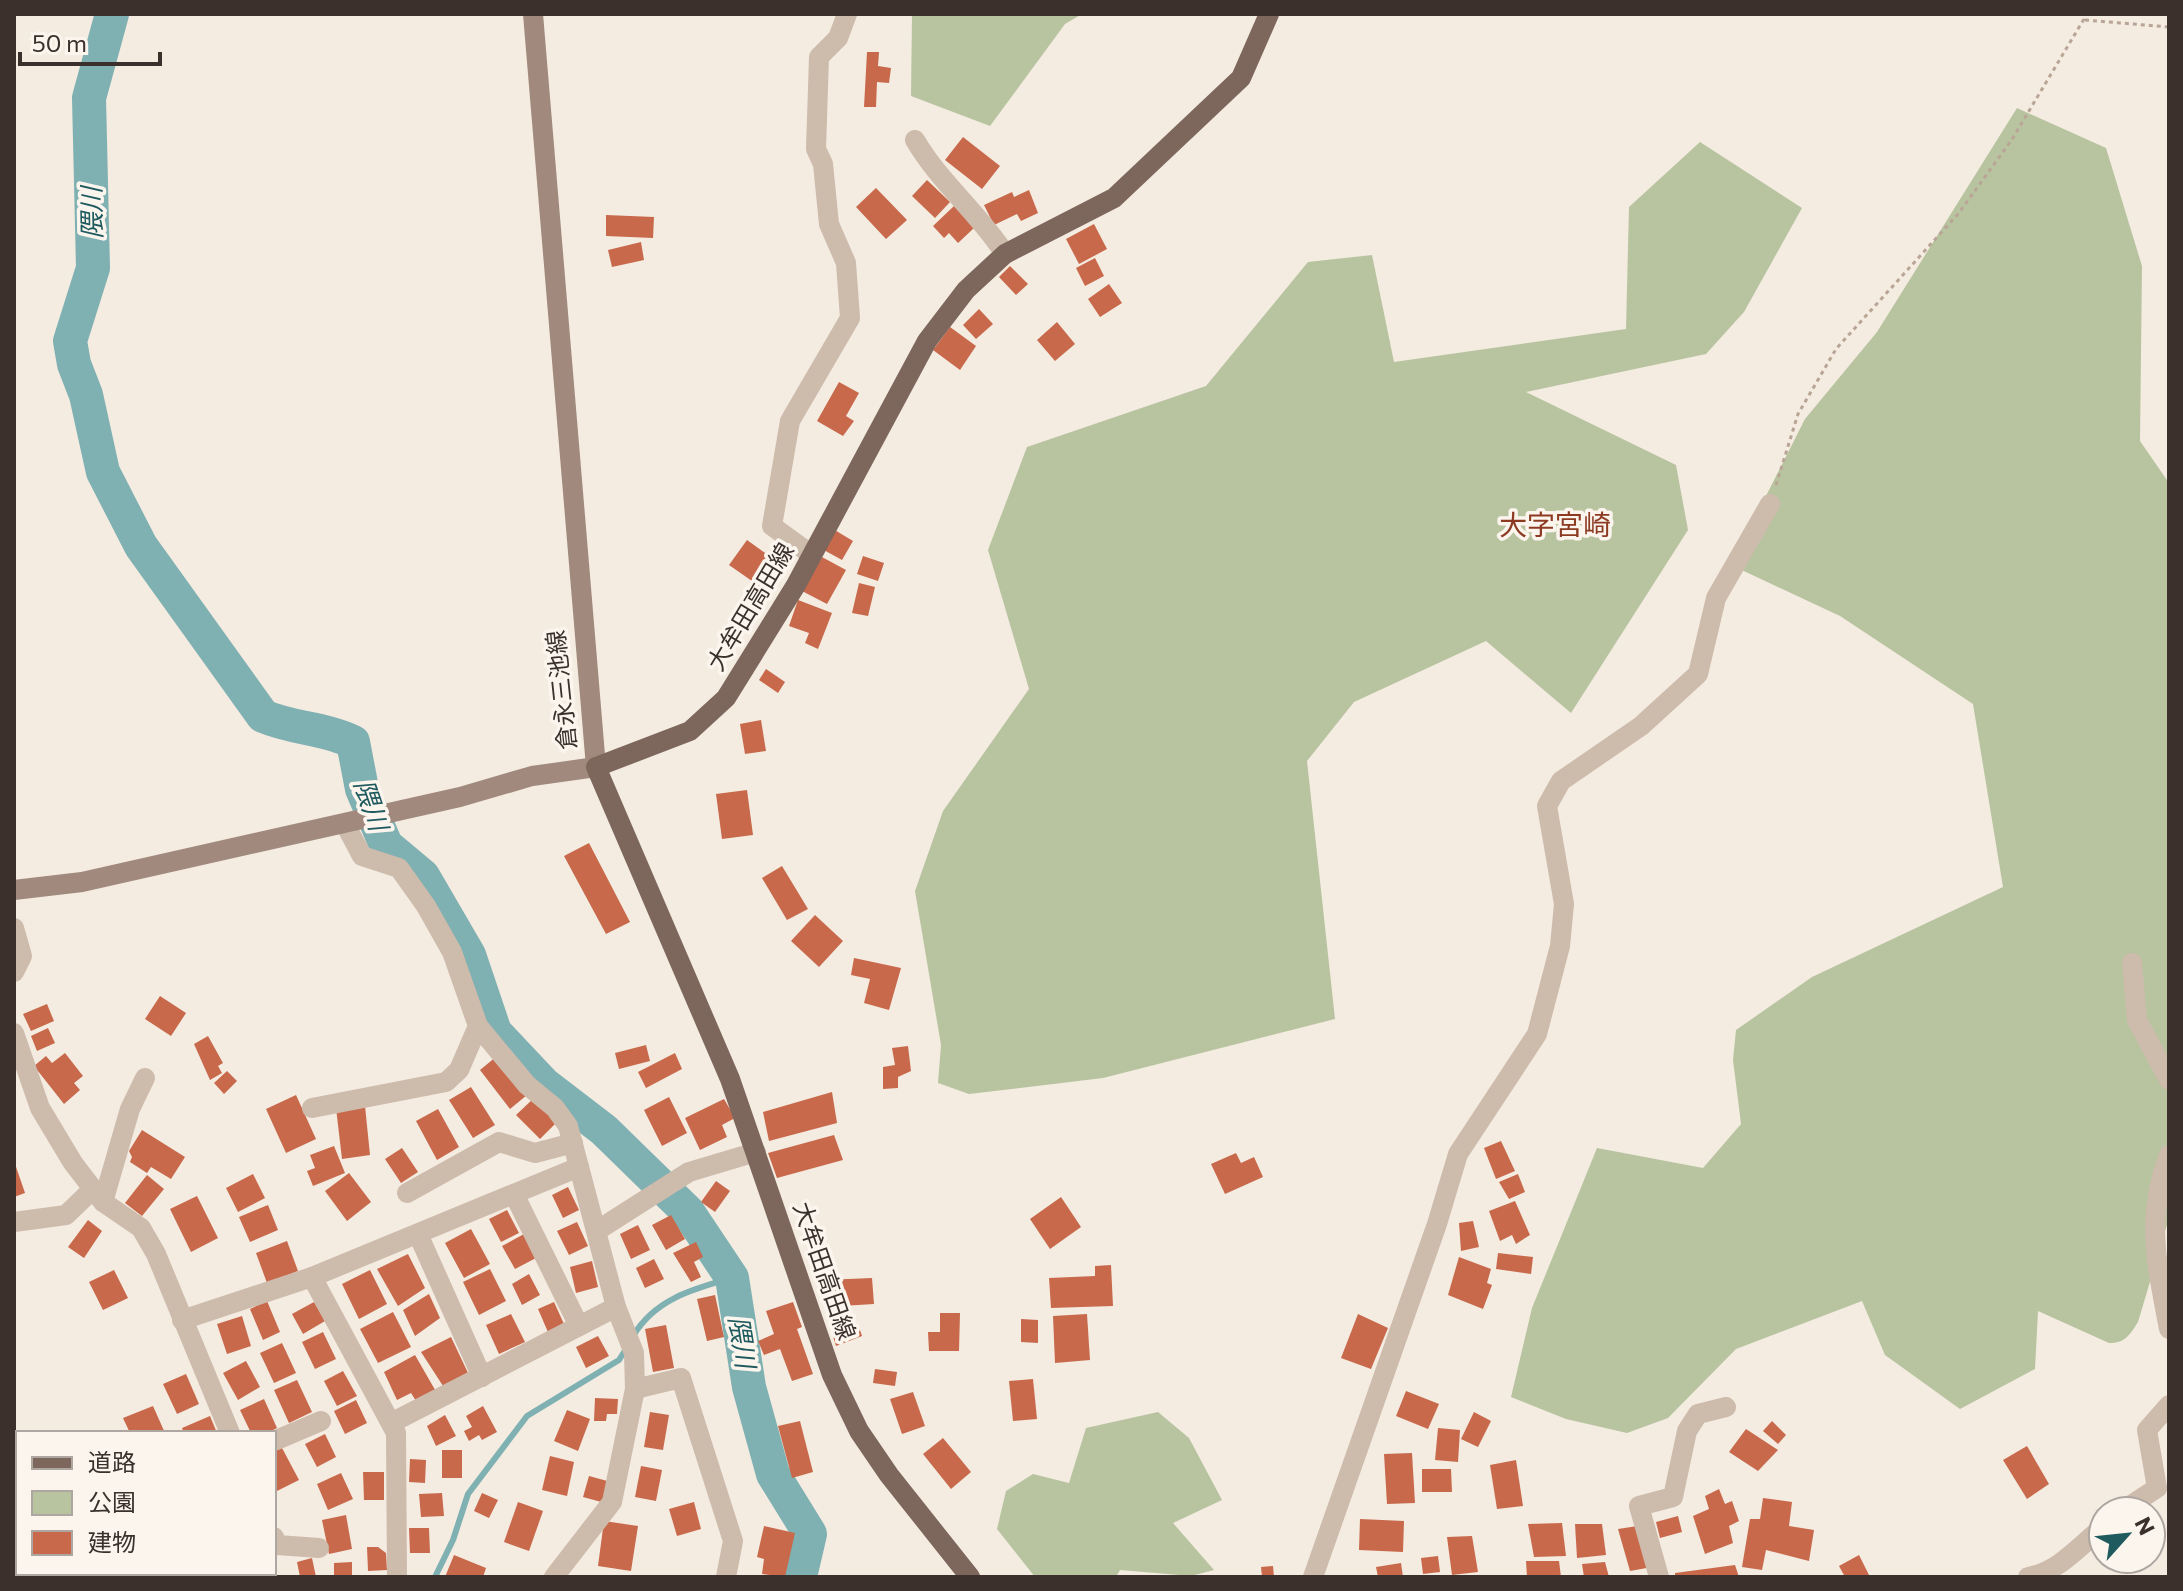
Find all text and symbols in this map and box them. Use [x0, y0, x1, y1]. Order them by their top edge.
scale bar [20, 16, 160, 66]
text: 50 m [32, 28, 87, 57]
water label: 隈川 [74, 184, 106, 239]
district label: 大字宮崎 [1499, 507, 1611, 541]
street label: 大牟田高田線 [700, 537, 799, 675]
street label: 倉永三池線 [540, 629, 581, 751]
water label: 隈川 [349, 775, 397, 837]
street label: 大牟田高田線 [788, 1198, 863, 1343]
water label: 隈川 [724, 1314, 763, 1373]
legend [16, 1431, 276, 1575]
text: 道路 [88, 1447, 136, 1476]
text: 公園 [88, 1487, 136, 1516]
north arrow [2087, 1495, 2167, 1575]
text: N [2129, 1512, 2161, 1539]
text: 建物 [88, 1527, 136, 1556]

